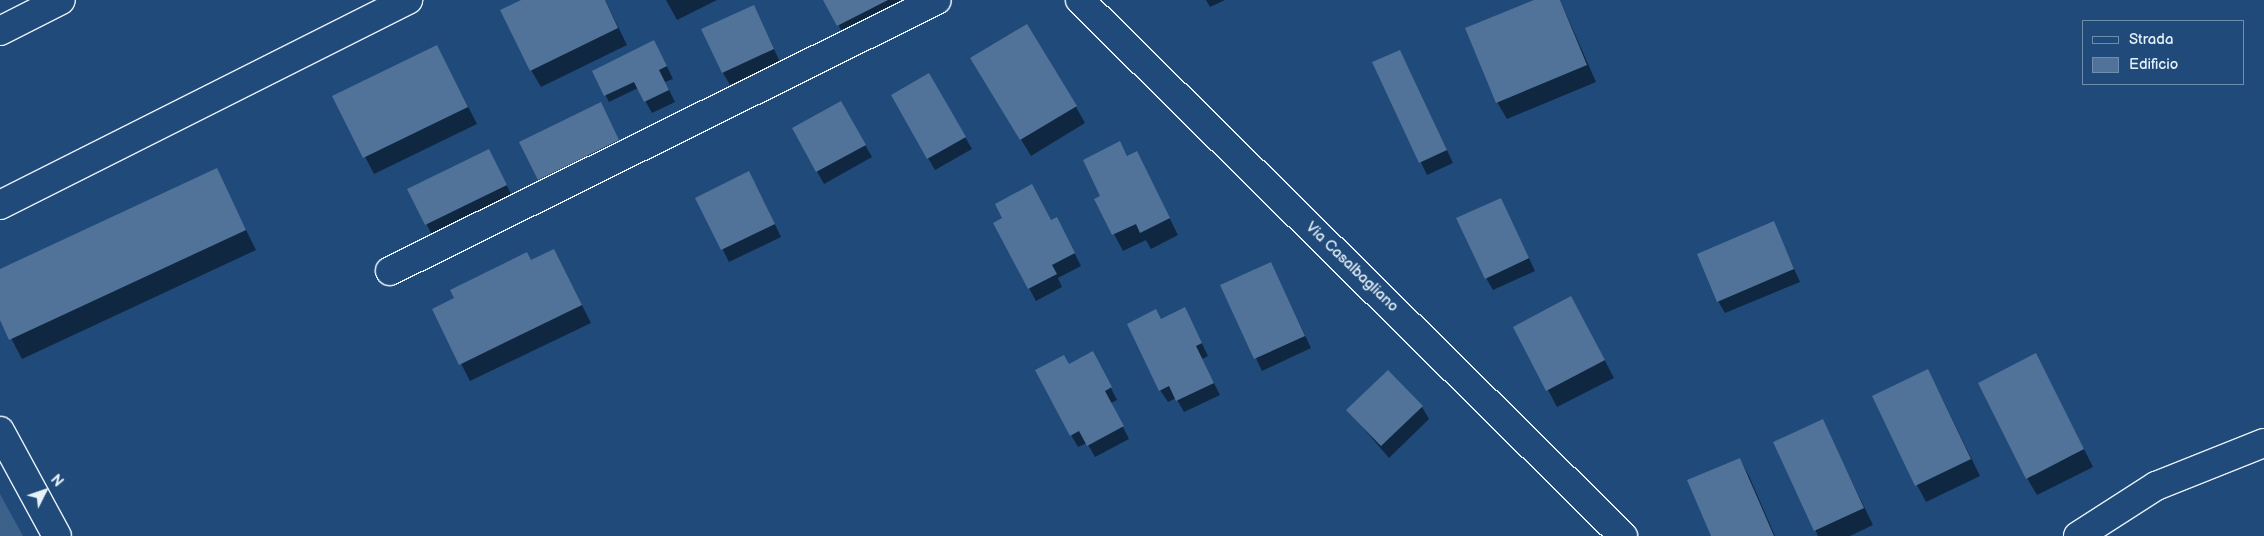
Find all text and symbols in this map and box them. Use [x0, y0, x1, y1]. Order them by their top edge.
legend [2082, 20, 2244, 85]
text: Strada [2129, 30, 2173, 49]
text: Edificio [2129, 55, 2178, 74]
street label: Via Casalbagliano [1302, 218, 1402, 316]
north arrow [20, 466, 70, 516]
text: N [47, 471, 67, 490]

